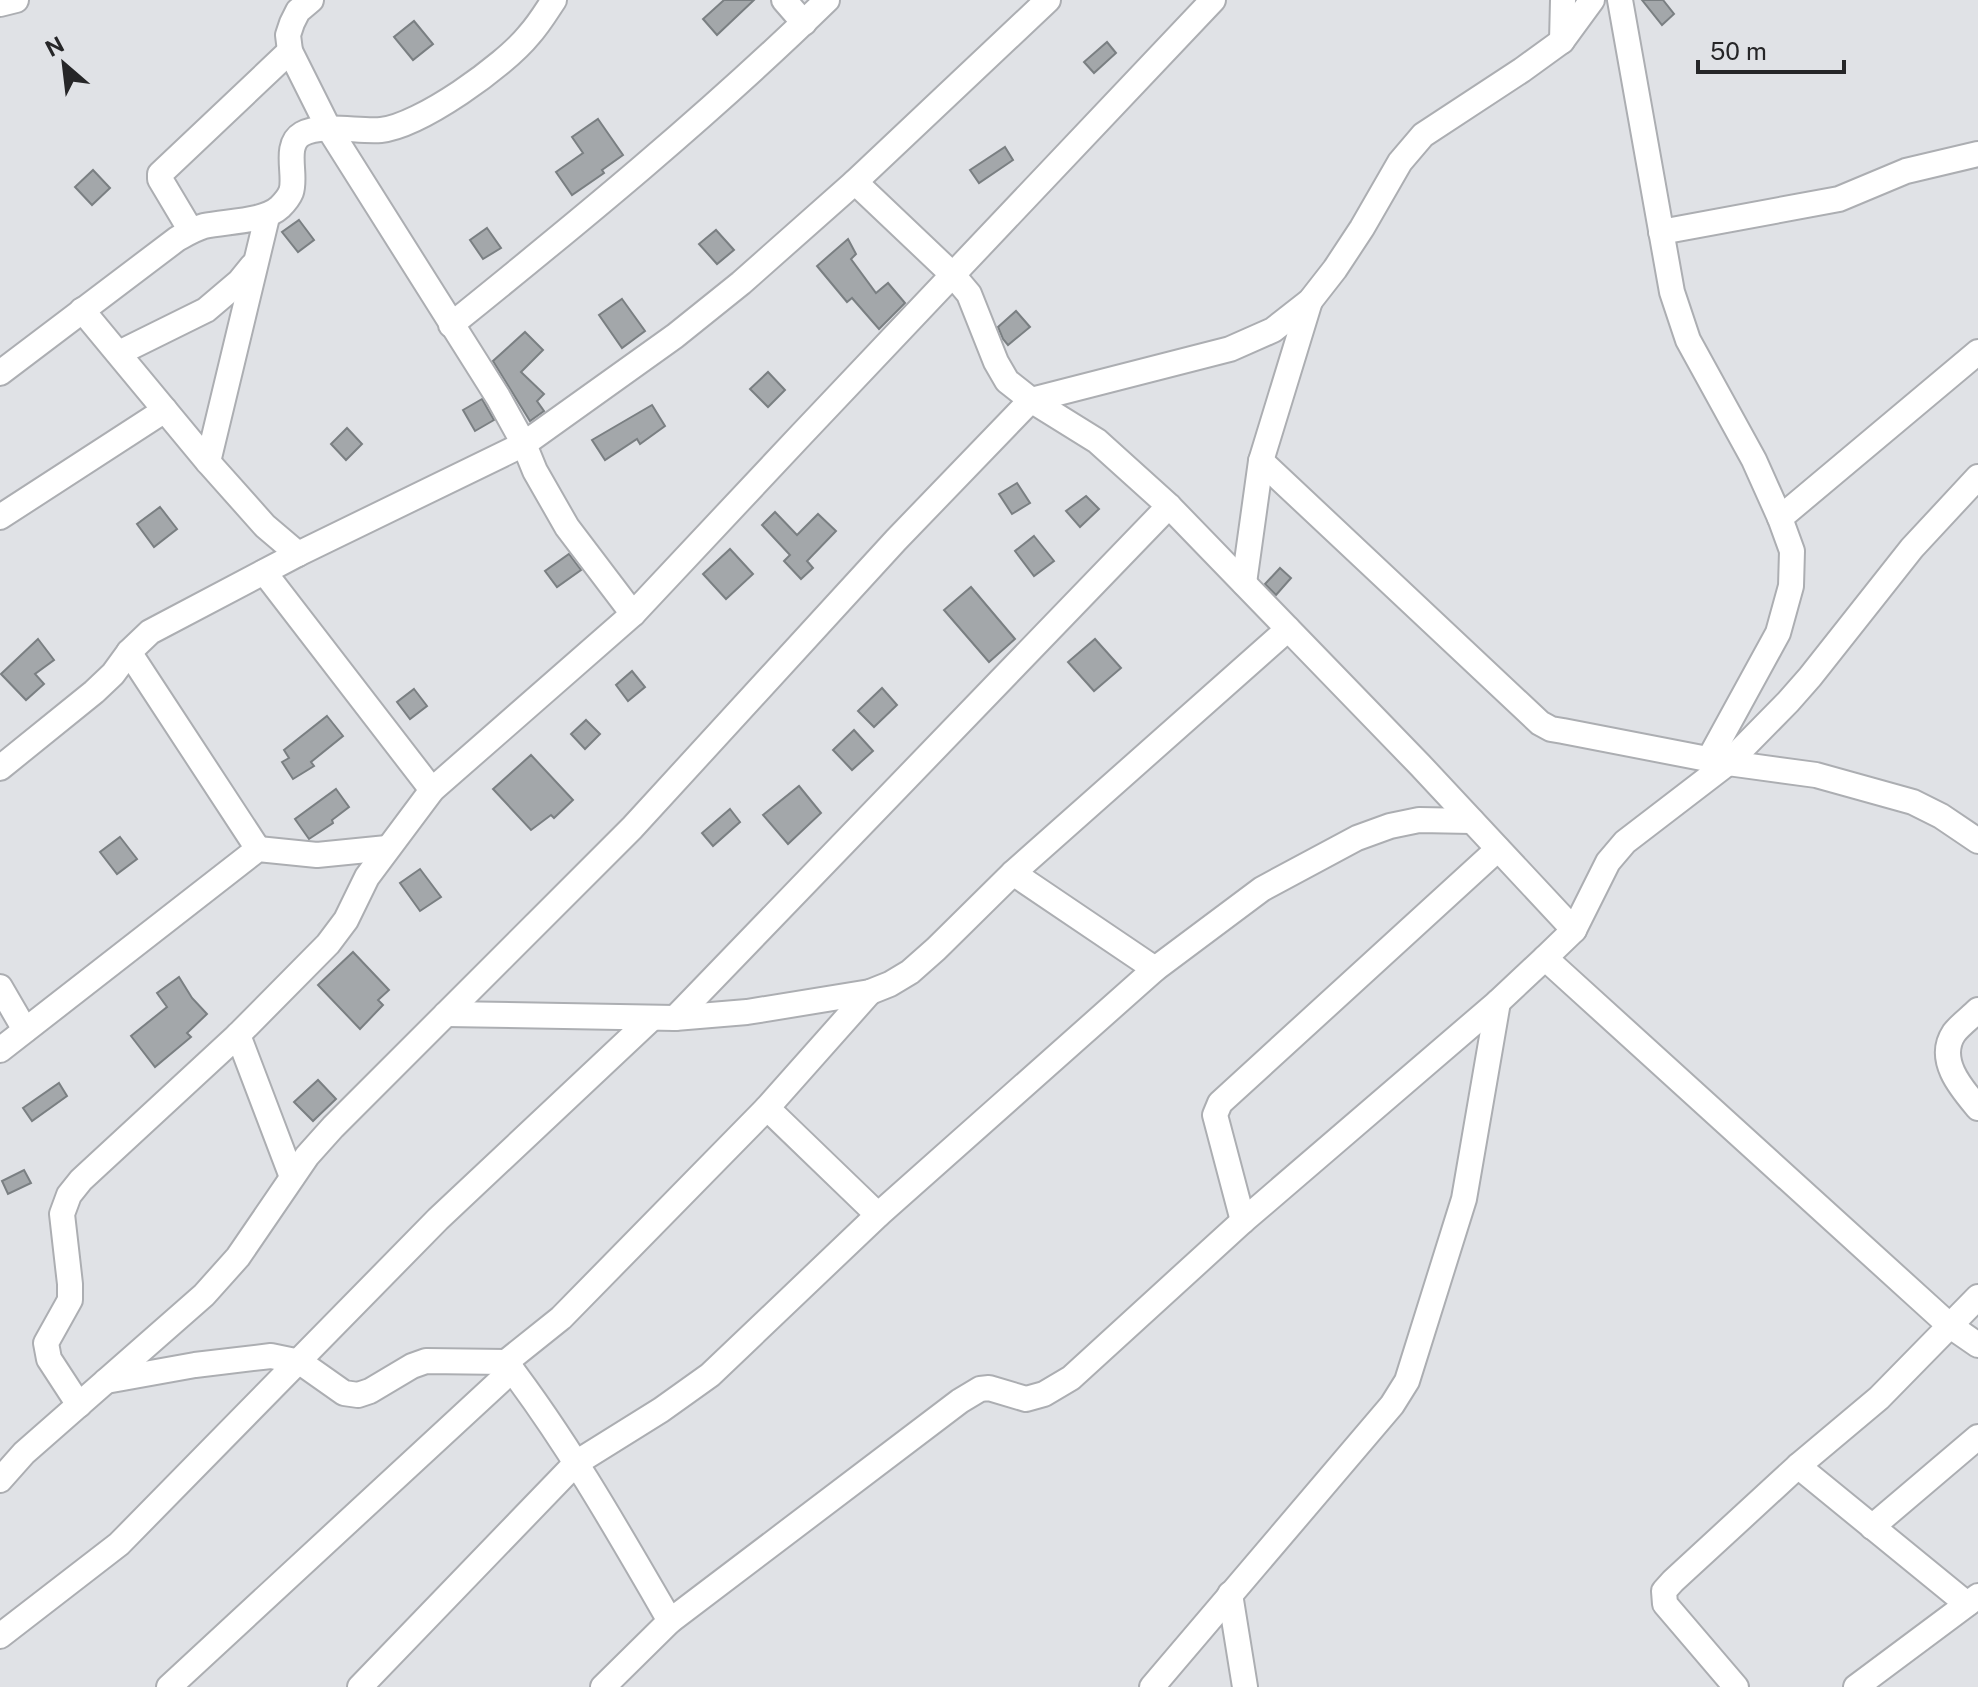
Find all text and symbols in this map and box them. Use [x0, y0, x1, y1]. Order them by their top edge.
north arrow [24, 24, 104, 104]
scale bar [1698, 24, 1844, 74]
text: N [41, 31, 68, 62]
text: 50 m [1710, 37, 1767, 65]

